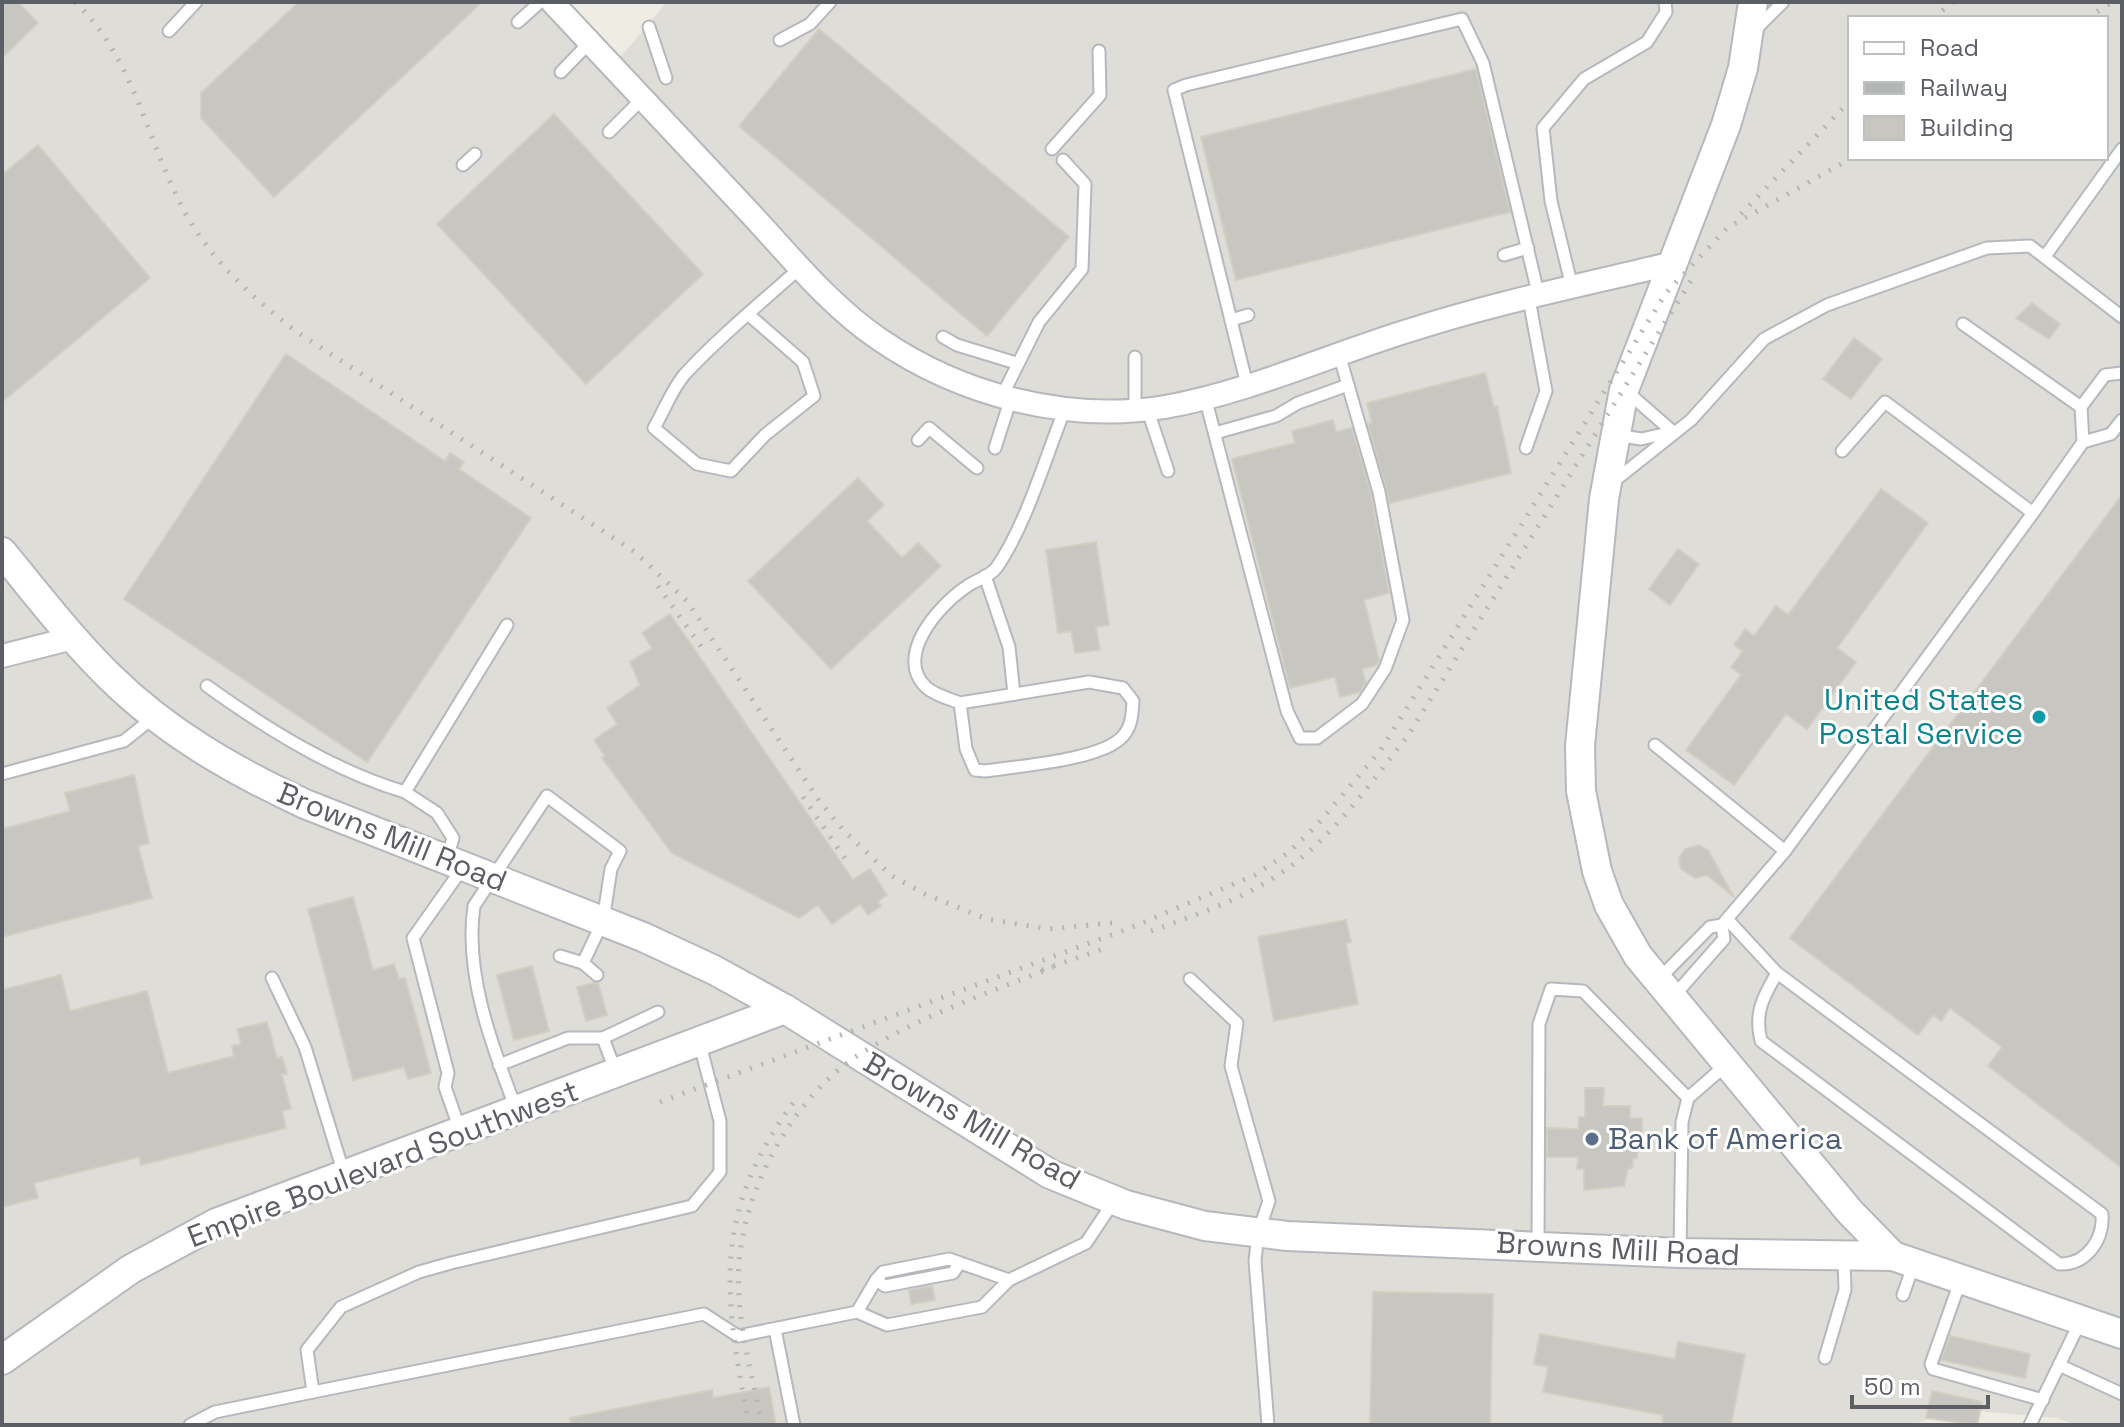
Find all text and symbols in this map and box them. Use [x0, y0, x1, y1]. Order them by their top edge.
legend [1848, 16, 2108, 160]
text: Road [1920, 32, 1979, 63]
text: Railway [1920, 72, 2008, 103]
text: Building [1920, 112, 2014, 143]
place label: United States Postal Service [1819, 680, 2023, 753]
marker: United States Postal Service [2030, 708, 2048, 726]
street label: Browns Mill Road [272, 773, 513, 900]
street label: Browns Mill Road [857, 1043, 1088, 1198]
street label: Empire Boulevard Southwest [182, 1071, 584, 1256]
place label: Bank of America [1608, 1119, 1842, 1158]
marker: Bank of America [1583, 1130, 1601, 1148]
street label: Browns Mill Road [1495, 1223, 1741, 1274]
scale bar [1852, 1359, 1988, 1409]
text: 50 m [1864, 1371, 1921, 1402]

